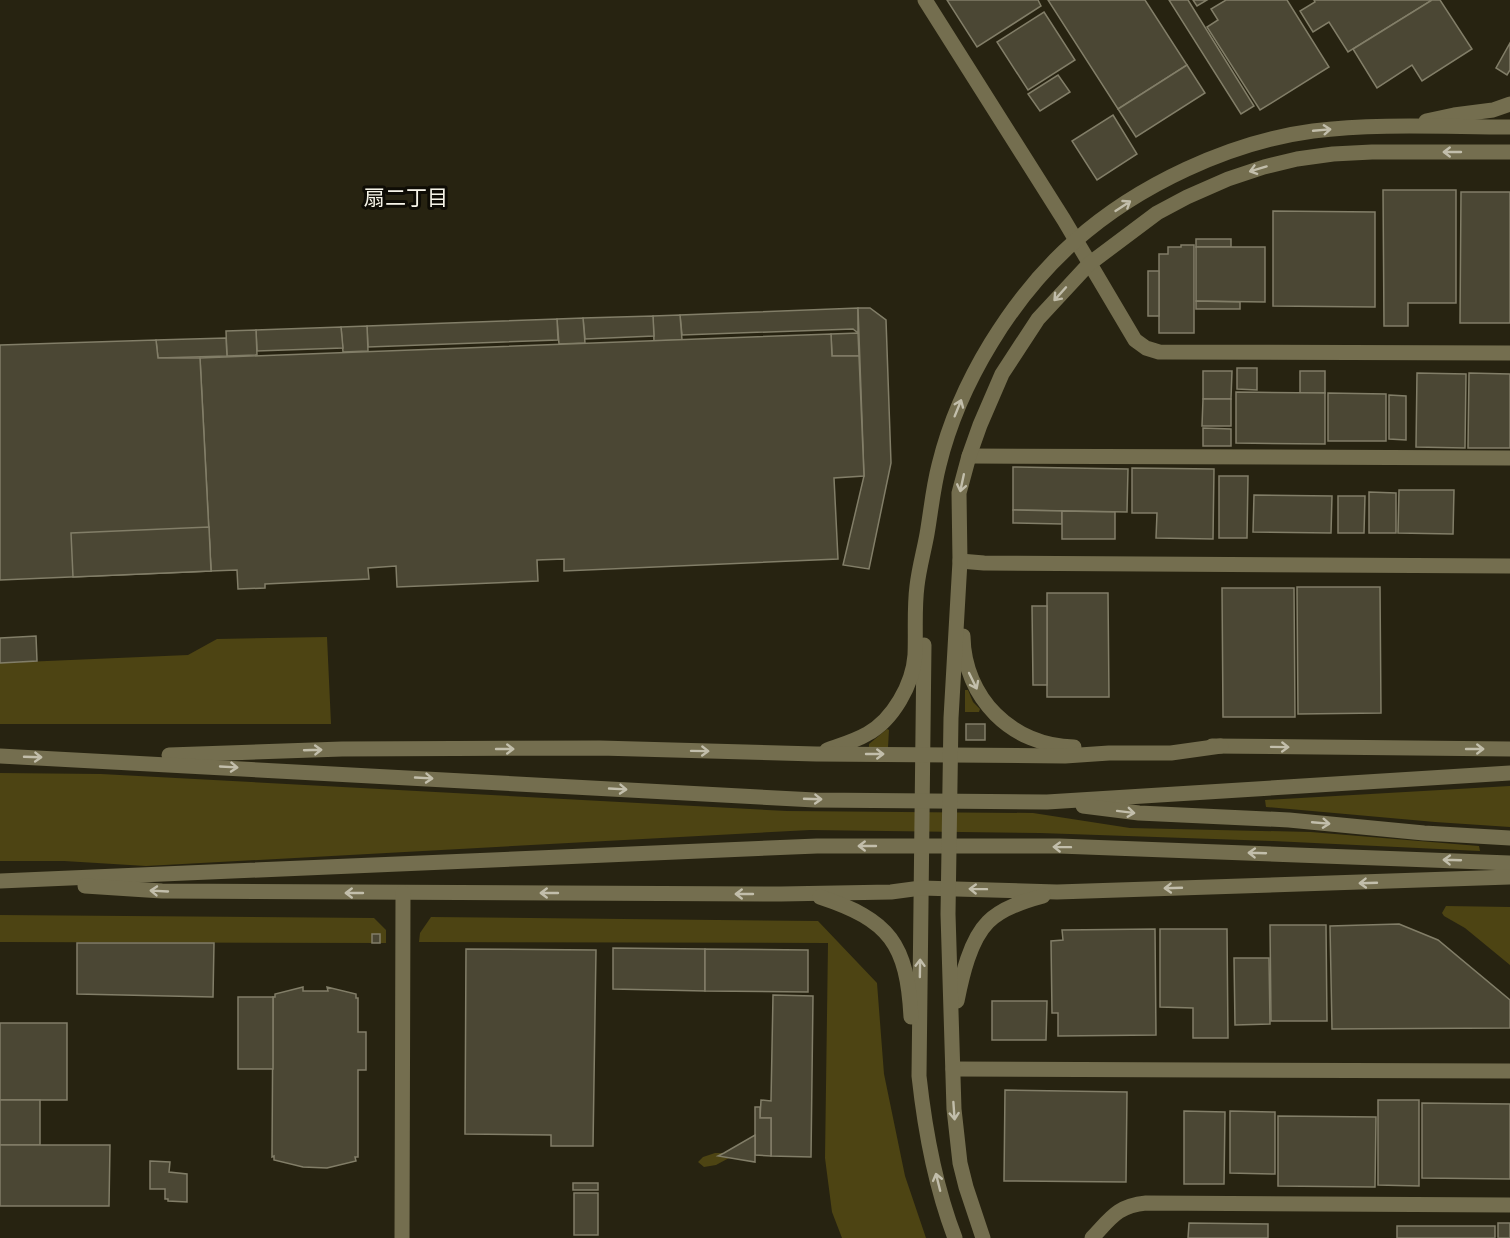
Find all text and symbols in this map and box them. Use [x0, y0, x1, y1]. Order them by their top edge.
one-way arrow [1312, 124, 1332, 135]
one-way arrow [1442, 146, 1462, 158]
one-way arrow [1249, 164, 1268, 175]
district label: 扇二丁目 [364, 186, 448, 210]
one-way arrow [1114, 200, 1131, 212]
one-way arrow [1053, 286, 1067, 301]
one-way arrow [953, 399, 964, 418]
one-way arrow [955, 473, 967, 492]
one-way arrow [967, 672, 979, 690]
one-way arrow [1269, 741, 1289, 753]
one-way arrow [495, 743, 515, 755]
one-way arrow [1464, 743, 1484, 755]
one-way arrow [303, 744, 323, 756]
one-way arrow [690, 745, 710, 757]
one-way arrow [864, 748, 884, 760]
one-way arrow [22, 751, 42, 762]
one-way arrow [218, 761, 238, 772]
one-way arrow [413, 772, 433, 783]
one-way arrow [608, 783, 628, 794]
one-way arrow [803, 794, 823, 805]
one-way arrow [1116, 806, 1135, 817]
one-way arrow [1310, 818, 1330, 829]
one-way arrow [857, 840, 877, 852]
one-way arrow [1052, 841, 1072, 852]
one-way arrow [1247, 847, 1267, 858]
one-way arrow [1442, 854, 1462, 866]
one-way arrow [1358, 877, 1378, 888]
one-way arrow [1163, 883, 1183, 894]
one-way arrow [968, 884, 988, 895]
one-way arrow [149, 885, 169, 896]
one-way arrow [344, 887, 364, 899]
one-way arrow [539, 887, 559, 899]
one-way arrow [734, 888, 754, 900]
one-way arrow [915, 958, 926, 978]
one-way arrow [949, 1101, 960, 1120]
one-way arrow [931, 1173, 943, 1192]

